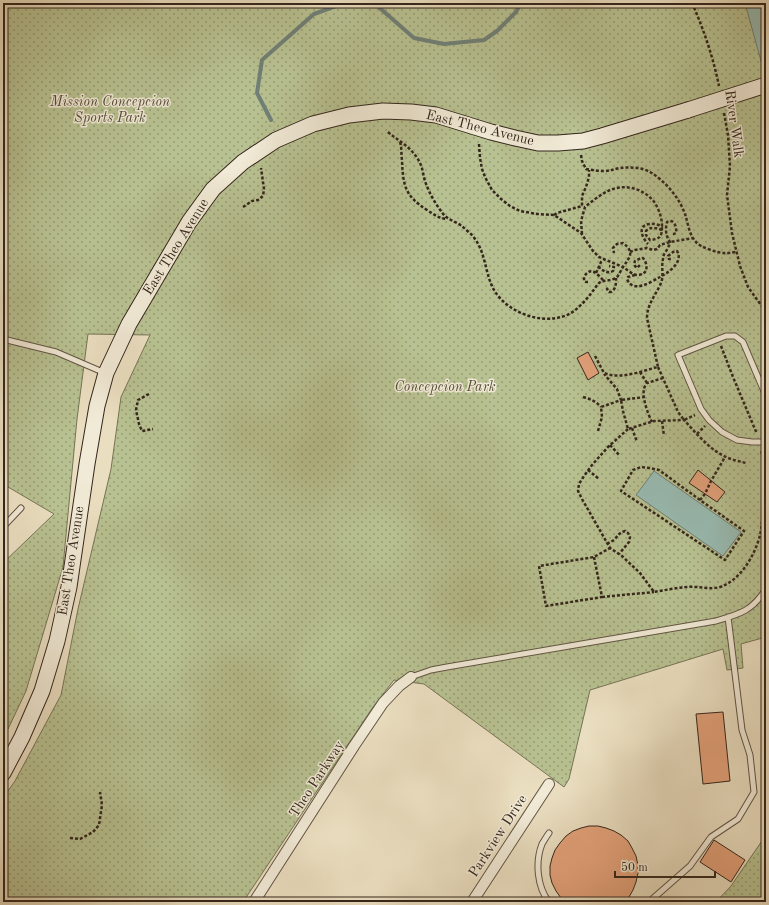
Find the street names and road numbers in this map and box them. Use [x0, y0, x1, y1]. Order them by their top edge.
street label: River Walk [722, 89, 746, 159]
street label: East Theo Avenue [425, 108, 535, 148]
street label: East Theo Avenue [141, 196, 211, 298]
street label: East Theo Avenue [55, 505, 87, 617]
street label: Theo Parkway [287, 738, 347, 820]
street label: Parkview Drive [466, 792, 530, 880]

